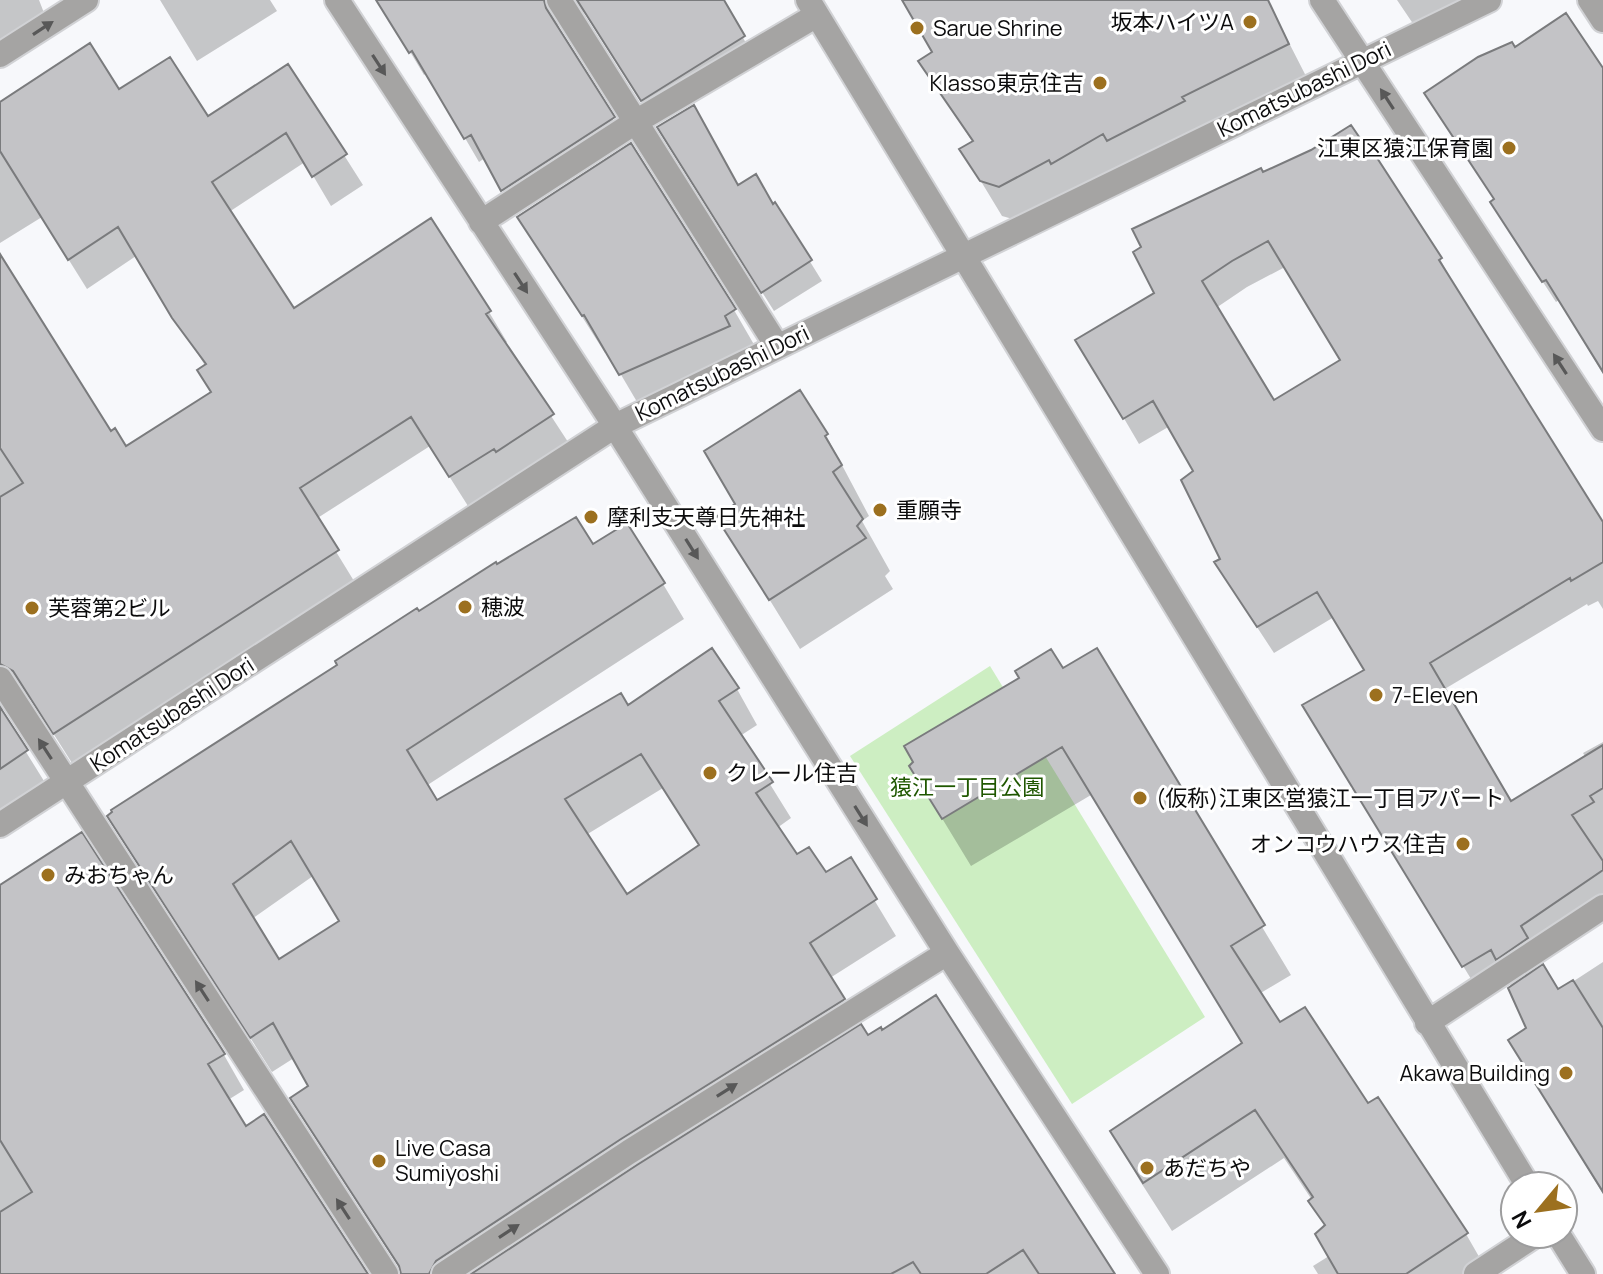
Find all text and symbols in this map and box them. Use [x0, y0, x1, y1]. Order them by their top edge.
place label: 坂本ハイツA [1111, 7, 1234, 37]
place label: Sarue Shrine [933, 13, 1063, 43]
marker: 坂本ハイツA [1241, 13, 1259, 31]
marker: Sarue Shrine [908, 19, 926, 37]
one-way arrow [32, 21, 54, 35]
street label: Komatsubashi Dori [1212, 34, 1396, 144]
one-way arrow [372, 55, 387, 76]
place label: Klasso東京住吉 [929, 68, 1084, 98]
marker: Klasso東京住吉 [1091, 74, 1109, 92]
one-way arrow [1380, 89, 1395, 110]
place label: 江東区猿江保育園 [1317, 133, 1493, 163]
marker: 江東区猿江保育園 [1500, 139, 1518, 157]
one-way arrow [514, 272, 528, 294]
street label: Komatsubashi Dori [630, 318, 814, 428]
one-way arrow [1553, 353, 1568, 374]
place label: 重願寺 [896, 495, 962, 525]
marker: 重願寺 [871, 501, 889, 519]
place label: 摩利支天尊日先神社 [607, 502, 805, 532]
marker: 摩利支天尊日先神社 [582, 508, 600, 526]
one-way arrow [685, 538, 699, 560]
place label: 穂波 [481, 592, 525, 622]
place label: 芙蓉第2ビル [48, 593, 171, 623]
marker: 穂波 [456, 598, 474, 616]
marker: 芙蓉第2ビル [23, 599, 41, 617]
street label: Komatsubashi Dori [84, 650, 260, 778]
place label: 7-Eleven [1392, 680, 1478, 710]
marker: 7-Eleven [1367, 686, 1385, 704]
one-way arrow [38, 738, 52, 760]
place label: クレール住吉 [726, 758, 858, 788]
marker: クレール住吉 [701, 764, 719, 782]
park label: 猿江一丁目公園 [890, 772, 1044, 802]
place label: (仮称)江東区営猿江一丁目アパート [1156, 783, 1504, 813]
marker: (仮称)江東区営猿江一丁目アパート [1131, 789, 1149, 807]
one-way arrow [853, 805, 867, 827]
place label: オンコウハウス住吉 [1250, 829, 1447, 859]
marker: オンコウハウス住吉 [1454, 835, 1472, 853]
place label: みおちゃん [64, 860, 174, 890]
marker: みおちゃん [39, 866, 57, 884]
one-way arrow [194, 980, 209, 1001]
place label: Akawa Building [1399, 1058, 1550, 1088]
marker: Akawa Building [1557, 1064, 1575, 1082]
one-way arrow [717, 1083, 738, 1098]
place label: Live Casa Sumiyoshi [395, 1133, 499, 1188]
marker: Live Casa Sumiyoshi [370, 1152, 388, 1170]
place label: あだちや [1163, 1153, 1251, 1183]
marker: あだちや [1138, 1159, 1156, 1177]
north arrow [1499, 1170, 1579, 1250]
one-way arrow [336, 1198, 351, 1219]
text: N [1505, 1206, 1538, 1234]
one-way arrow [498, 1224, 520, 1239]

